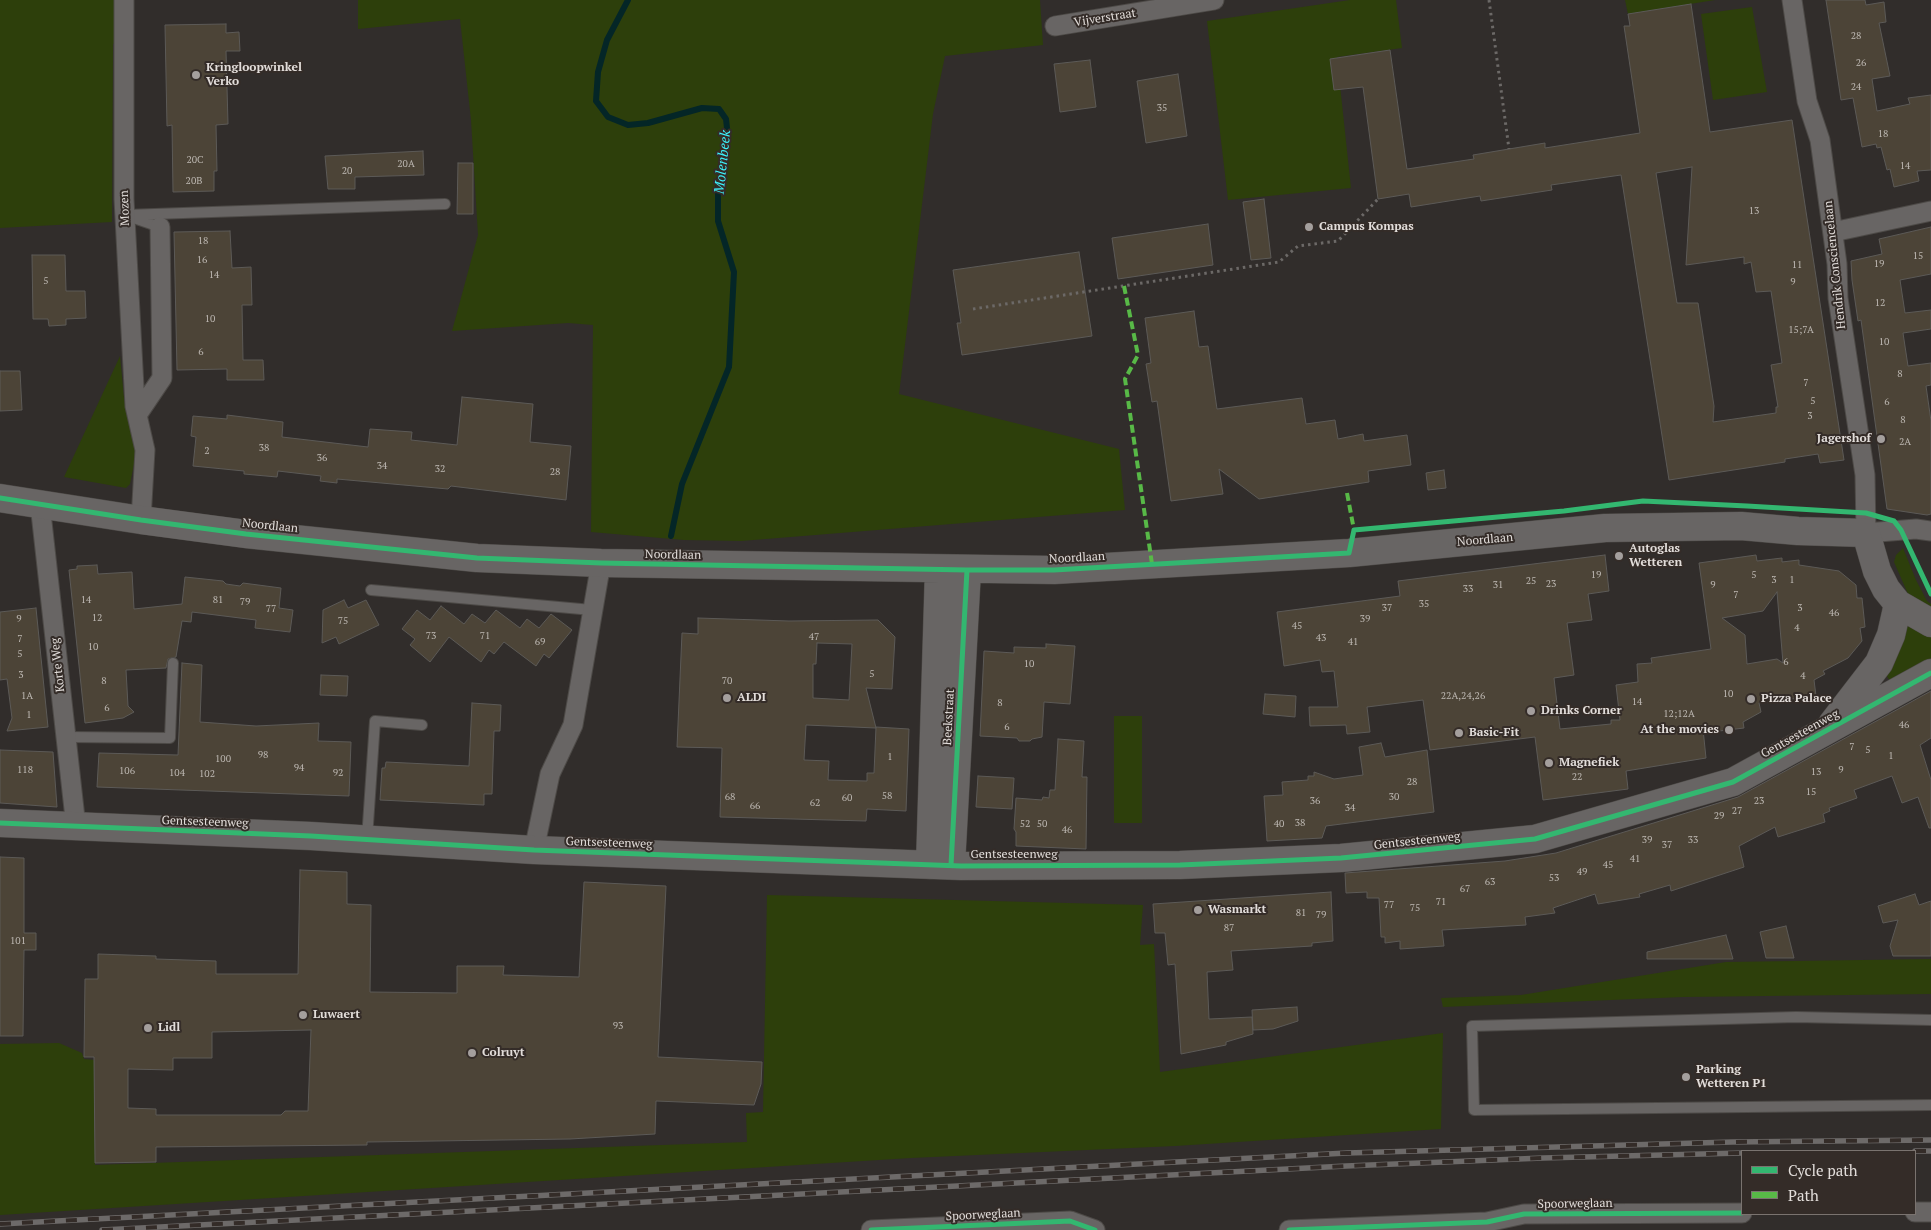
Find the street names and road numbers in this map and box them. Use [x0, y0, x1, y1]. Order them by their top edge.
street label: Vijverstraat [1073, 6, 1137, 30]
street label: Mozen [117, 190, 133, 226]
street label: Hendrik Consciencelaan [1821, 200, 1849, 330]
street label: Noordlaan [241, 516, 299, 536]
street label: Noordlaan [1456, 530, 1514, 550]
street label: Noordlaan [645, 547, 701, 563]
street label: Noordlaan [1049, 549, 1105, 567]
street label: Korte Weg [48, 637, 68, 693]
street label: Beekstraat [940, 688, 958, 746]
street label: Gentsesteenweg [1759, 707, 1841, 761]
street label: Gentsesteenweg [161, 813, 249, 831]
street label: Gentsesteenweg [1373, 829, 1461, 853]
street label: Gentsesteenweg [565, 834, 653, 852]
street label: Gentsesteenweg [971, 848, 1057, 862]
street label: Spoorweglaan [1537, 1196, 1613, 1212]
street label: Spoorweglaan [945, 1206, 1021, 1224]

